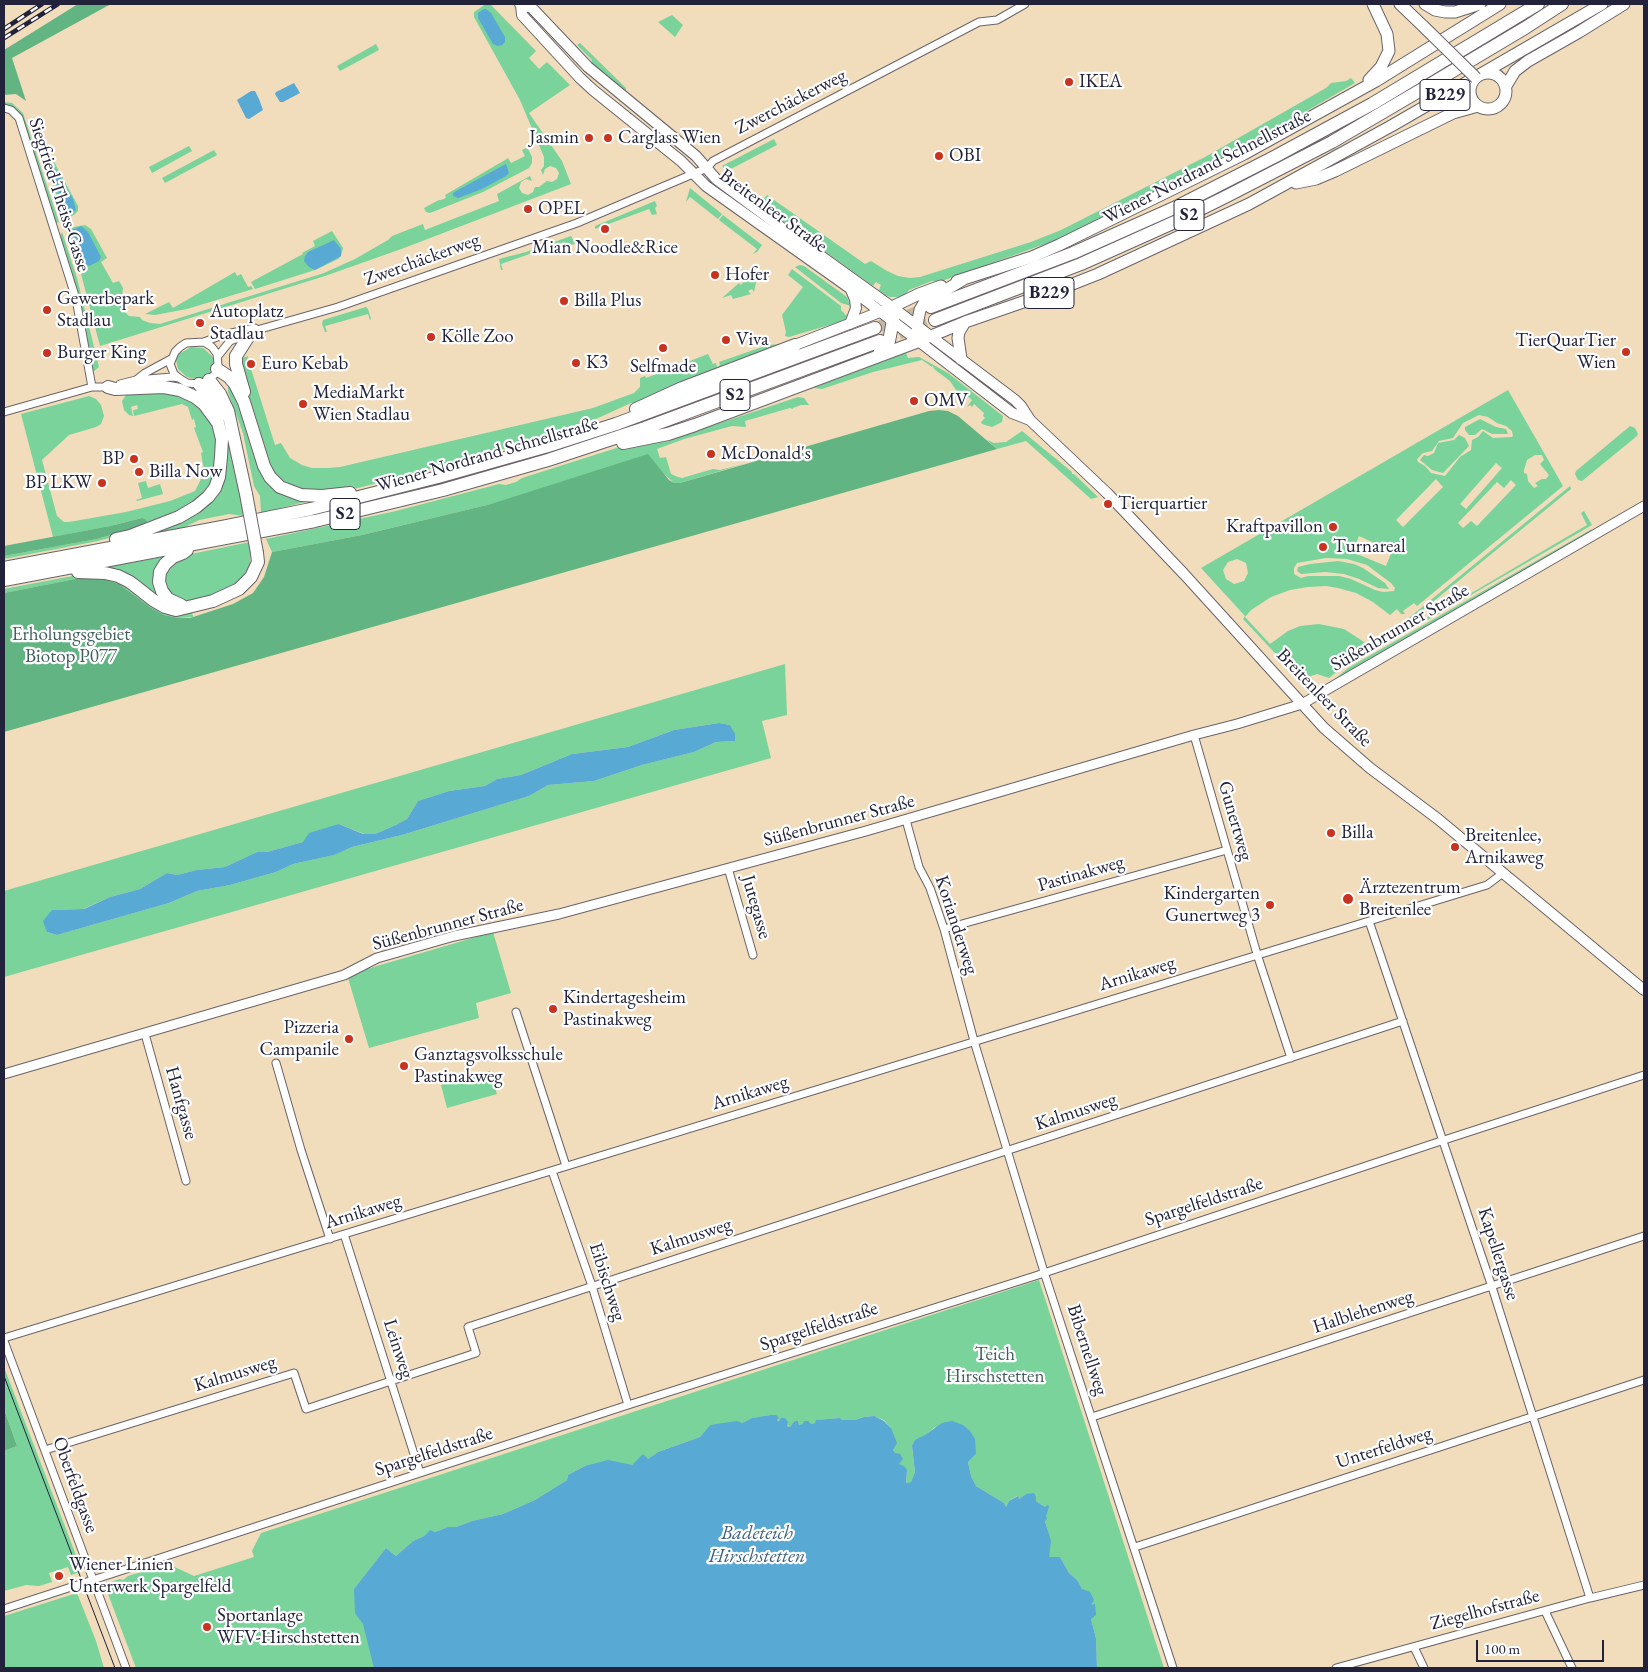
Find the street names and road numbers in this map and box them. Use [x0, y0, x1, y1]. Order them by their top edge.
street label: Zwerchäckerweg [732, 64, 850, 140]
road number: B229 [1420, 80, 1470, 110]
street label: Wiener Nordrand Schnellstraße [1099, 105, 1315, 229]
street label: Siegfried-Theiss-Gasse [23, 115, 95, 275]
street label: Breitenleer Straße [715, 164, 831, 258]
road number: S2 [1174, 200, 1204, 230]
street label: Zwerchäckerweg [361, 229, 483, 291]
road number: B229 [1024, 278, 1074, 308]
road number: S2 [720, 380, 750, 410]
street label: Wiener Nordrand Schnellstraße [373, 412, 601, 498]
road number: S2 [330, 498, 360, 530]
street label: Süßenbrunner Straße [1327, 579, 1473, 677]
street label: Breitenleer Straße [1271, 644, 1377, 752]
street label: Gunertweg [1213, 779, 1257, 863]
street label: Süßenbrunner Straße [761, 790, 917, 852]
street label: Pastinakweg [1035, 851, 1127, 897]
street label: Jutegasse [736, 872, 776, 942]
street label: Korianderweg [929, 873, 983, 977]
street label: Süßenbrunner Straße [370, 894, 526, 956]
street label: Arnikaweg [1096, 952, 1178, 996]
street label: Hanfgasse [160, 1064, 202, 1142]
street label: Arnikaweg [709, 1071, 791, 1115]
street label: Kalmusweg [1032, 1088, 1120, 1136]
street label: Spargelfeldstraße [1142, 1172, 1266, 1232]
street label: Arnikaweg [322, 1190, 404, 1234]
street label: Kapellergasse [1472, 1205, 1524, 1303]
street label: Kalmusweg [647, 1213, 735, 1261]
street label: Eibischweg [584, 1240, 630, 1324]
street label: Halblehenweg [1310, 1285, 1416, 1339]
street label: Spargelfeldstraße [757, 1297, 881, 1357]
street label: Bibernellweg [1062, 1302, 1112, 1398]
street label: Leinweg [378, 1317, 418, 1381]
street label: Kalmusweg [191, 1351, 279, 1397]
street label: Spargelfeldstraße [372, 1422, 496, 1482]
street label: Unterfeldweg [1333, 1422, 1435, 1474]
street label: Oberfeldgasse [47, 1434, 103, 1536]
street label: Ziegelhofstraße [1428, 1584, 1542, 1636]

